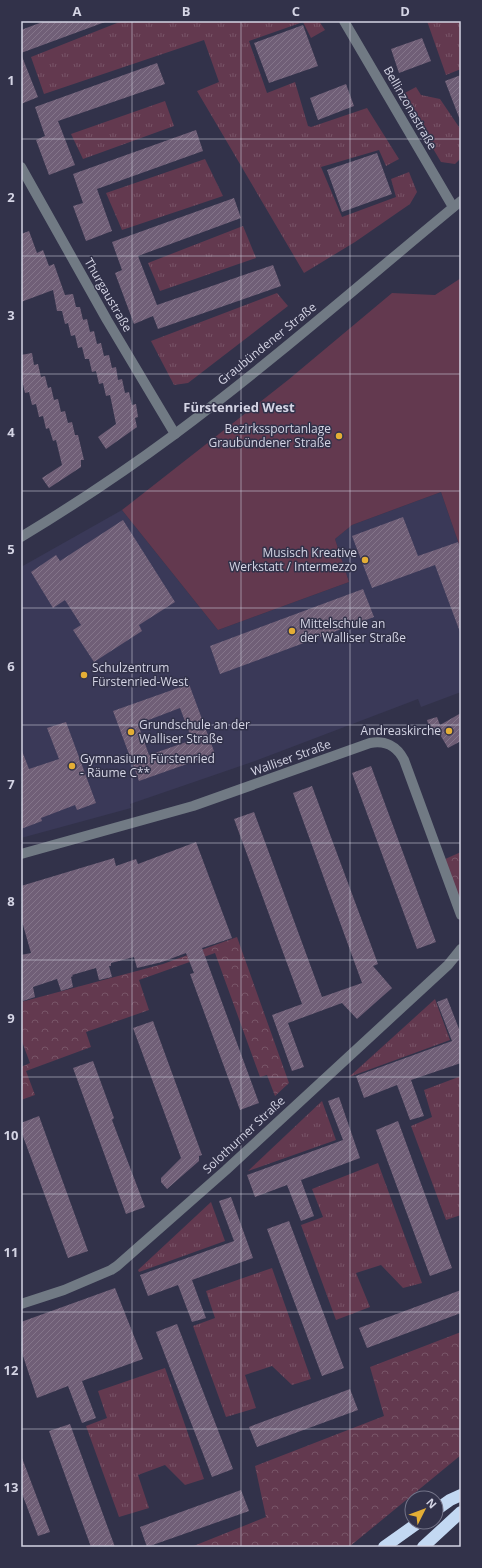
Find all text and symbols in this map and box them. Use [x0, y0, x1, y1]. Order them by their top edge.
text: A [73, 2, 82, 20]
text: B [182, 2, 191, 20]
text: C [292, 2, 300, 20]
text: D [400, 2, 410, 20]
street label: Bellinzonastraße [380, 63, 441, 153]
text: 1 [7, 71, 15, 89]
text: 2 [7, 188, 15, 206]
street label: Thurgaustraße [80, 255, 137, 335]
street label: Graubündener Straße [214, 298, 320, 389]
text: 3 [7, 306, 15, 324]
district label: Fürstenried West [183, 398, 295, 416]
place label: Bezirkssportanlage Graubündener Straße [208, 420, 331, 451]
text: 4 [7, 423, 15, 441]
marker: Bezirkssportanlage Graubündener Straße [334, 431, 344, 441]
text: 5 [7, 540, 15, 558]
place label: Musisch Kreative Werkstatt / Intermezzo [229, 544, 357, 575]
marker: Musisch Kreative Werkstatt / Intermezzo [360, 555, 370, 565]
place label: Mittelschule an der Walliser Straße [300, 615, 406, 646]
marker: Mittelschule an der Walliser Straße [287, 626, 297, 636]
text: 6 [7, 657, 15, 675]
place label: Schulzentrum Fürstenried-West [92, 659, 188, 690]
marker: Schulzentrum Fürstenried-West [79, 670, 89, 680]
place label: Grundschule an der Walliser Straße [139, 716, 250, 747]
place label: Andreaskirche [361, 722, 441, 739]
marker: Andreaskirche [444, 726, 454, 736]
marker: Grundschule an der Walliser Straße [126, 727, 136, 737]
street label: Walliser Straße [248, 735, 333, 780]
place label: Gymnasium Fürstenried - Räume C** [80, 750, 215, 781]
marker: Gymnasium Fürstenried - Räume C** [67, 761, 77, 771]
text: 7 [7, 775, 15, 793]
text: 8 [7, 892, 15, 910]
text: 9 [7, 1009, 15, 1027]
street label: Solothurner Straße [199, 1092, 289, 1177]
text: 10 [4, 1126, 18, 1144]
text: 11 [4, 1243, 18, 1261]
text: 12 [4, 1361, 19, 1379]
text: 13 [4, 1478, 18, 1496]
north arrow [404, 1490, 444, 1530]
text: N [423, 1495, 440, 1511]

